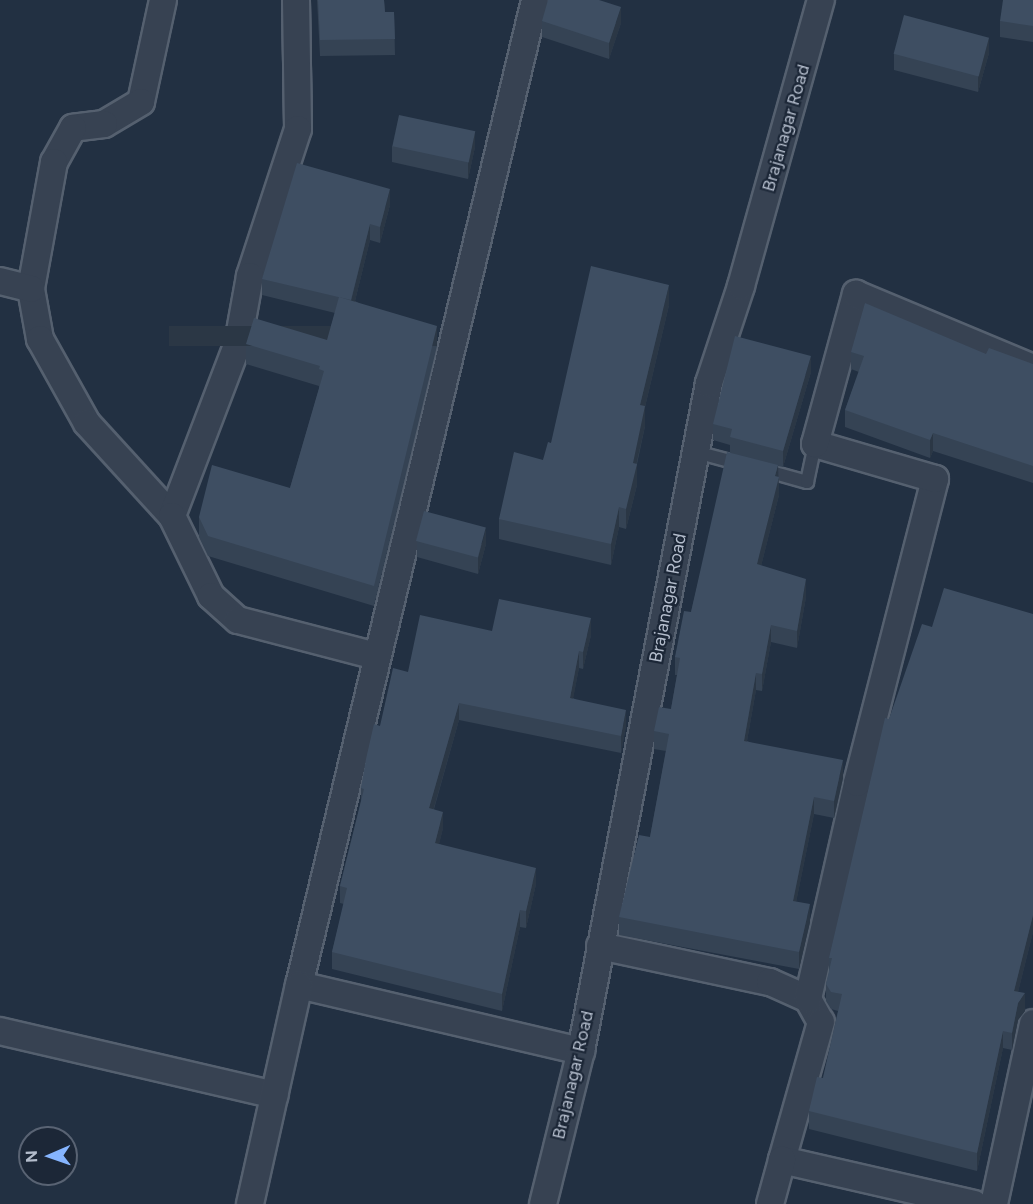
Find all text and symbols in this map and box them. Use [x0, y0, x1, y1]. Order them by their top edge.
street label: Brajanagar Road [758, 62, 814, 194]
street label: Brajanagar Road [645, 532, 691, 664]
street label: Brajanagar Road [548, 1009, 598, 1141]
north arrow [18, 1126, 78, 1186]
text: N [22, 1150, 41, 1163]

